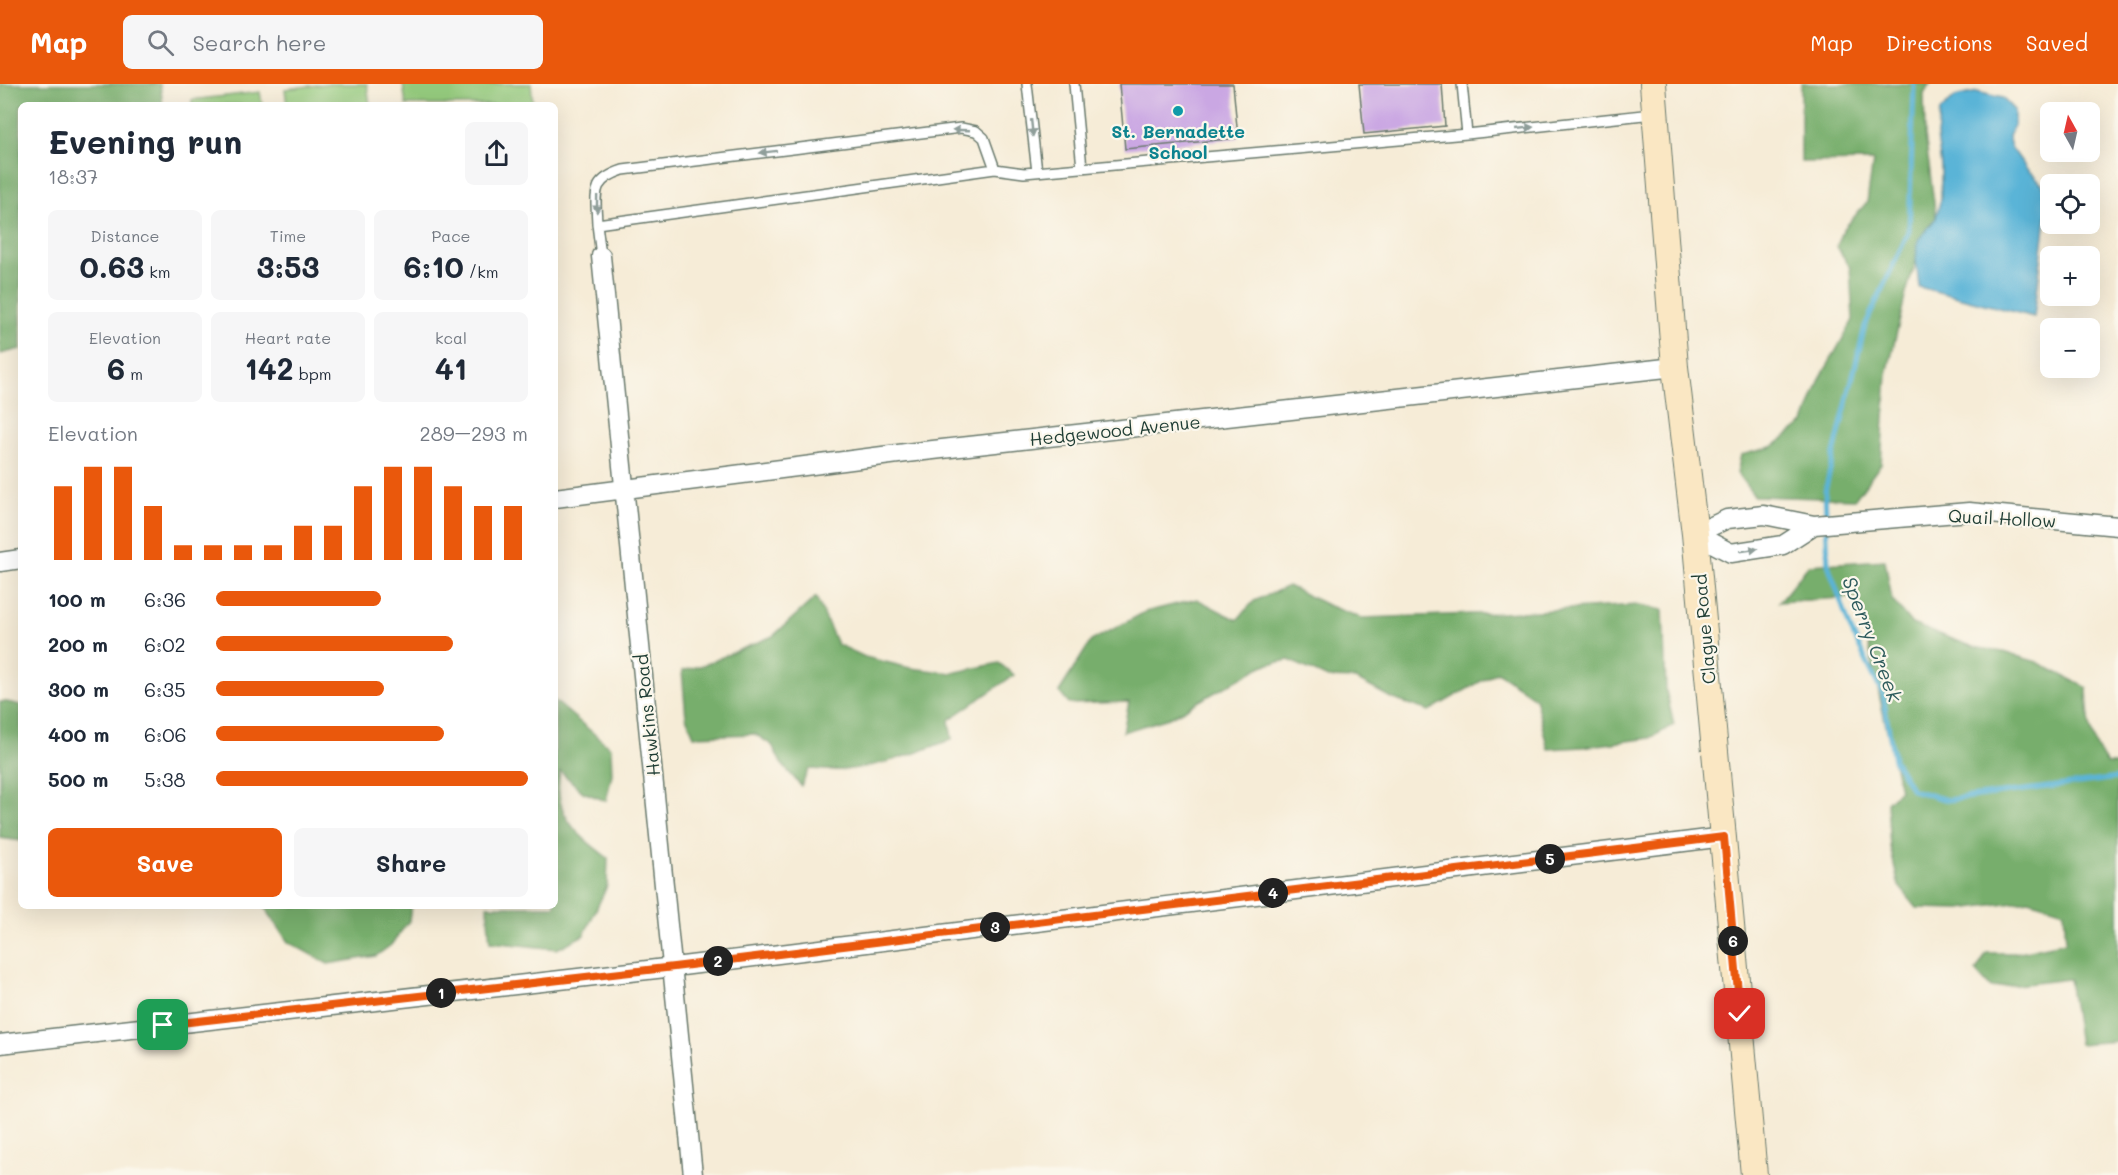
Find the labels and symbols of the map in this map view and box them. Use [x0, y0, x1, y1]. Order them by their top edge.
north arrow [2040, 102, 2100, 162]
marker: St. Bernadette School [1171, 104, 1185, 118]
one-way arrow [1027, 119, 1037, 138]
place label: St. Bernadette School [1111, 119, 1245, 164]
one-way arrow [1515, 123, 1534, 133]
one-way arrow [952, 125, 971, 134]
one-way arrow [758, 147, 777, 157]
one-way arrow [592, 194, 602, 213]
street label: Hedgewood Avenue [1028, 409, 1202, 451]
street label: Quail Hollow [1947, 503, 2057, 533]
one-way arrow [1740, 545, 1759, 554]
water label: Sperry Creek [1837, 572, 1909, 706]
street label: Clague Road [1687, 573, 1721, 685]
street label: Hawkins Road [629, 653, 665, 777]
pin: 5 [1535, 844, 1565, 874]
pin: 4 [1258, 878, 1288, 908]
pin: 3 [980, 912, 1010, 942]
pin: 6 [1718, 926, 1748, 956]
pin: 2 [703, 946, 733, 976]
pin: 1 [426, 978, 456, 1008]
pin [1714, 988, 1765, 1039]
pin [137, 999, 188, 1050]

